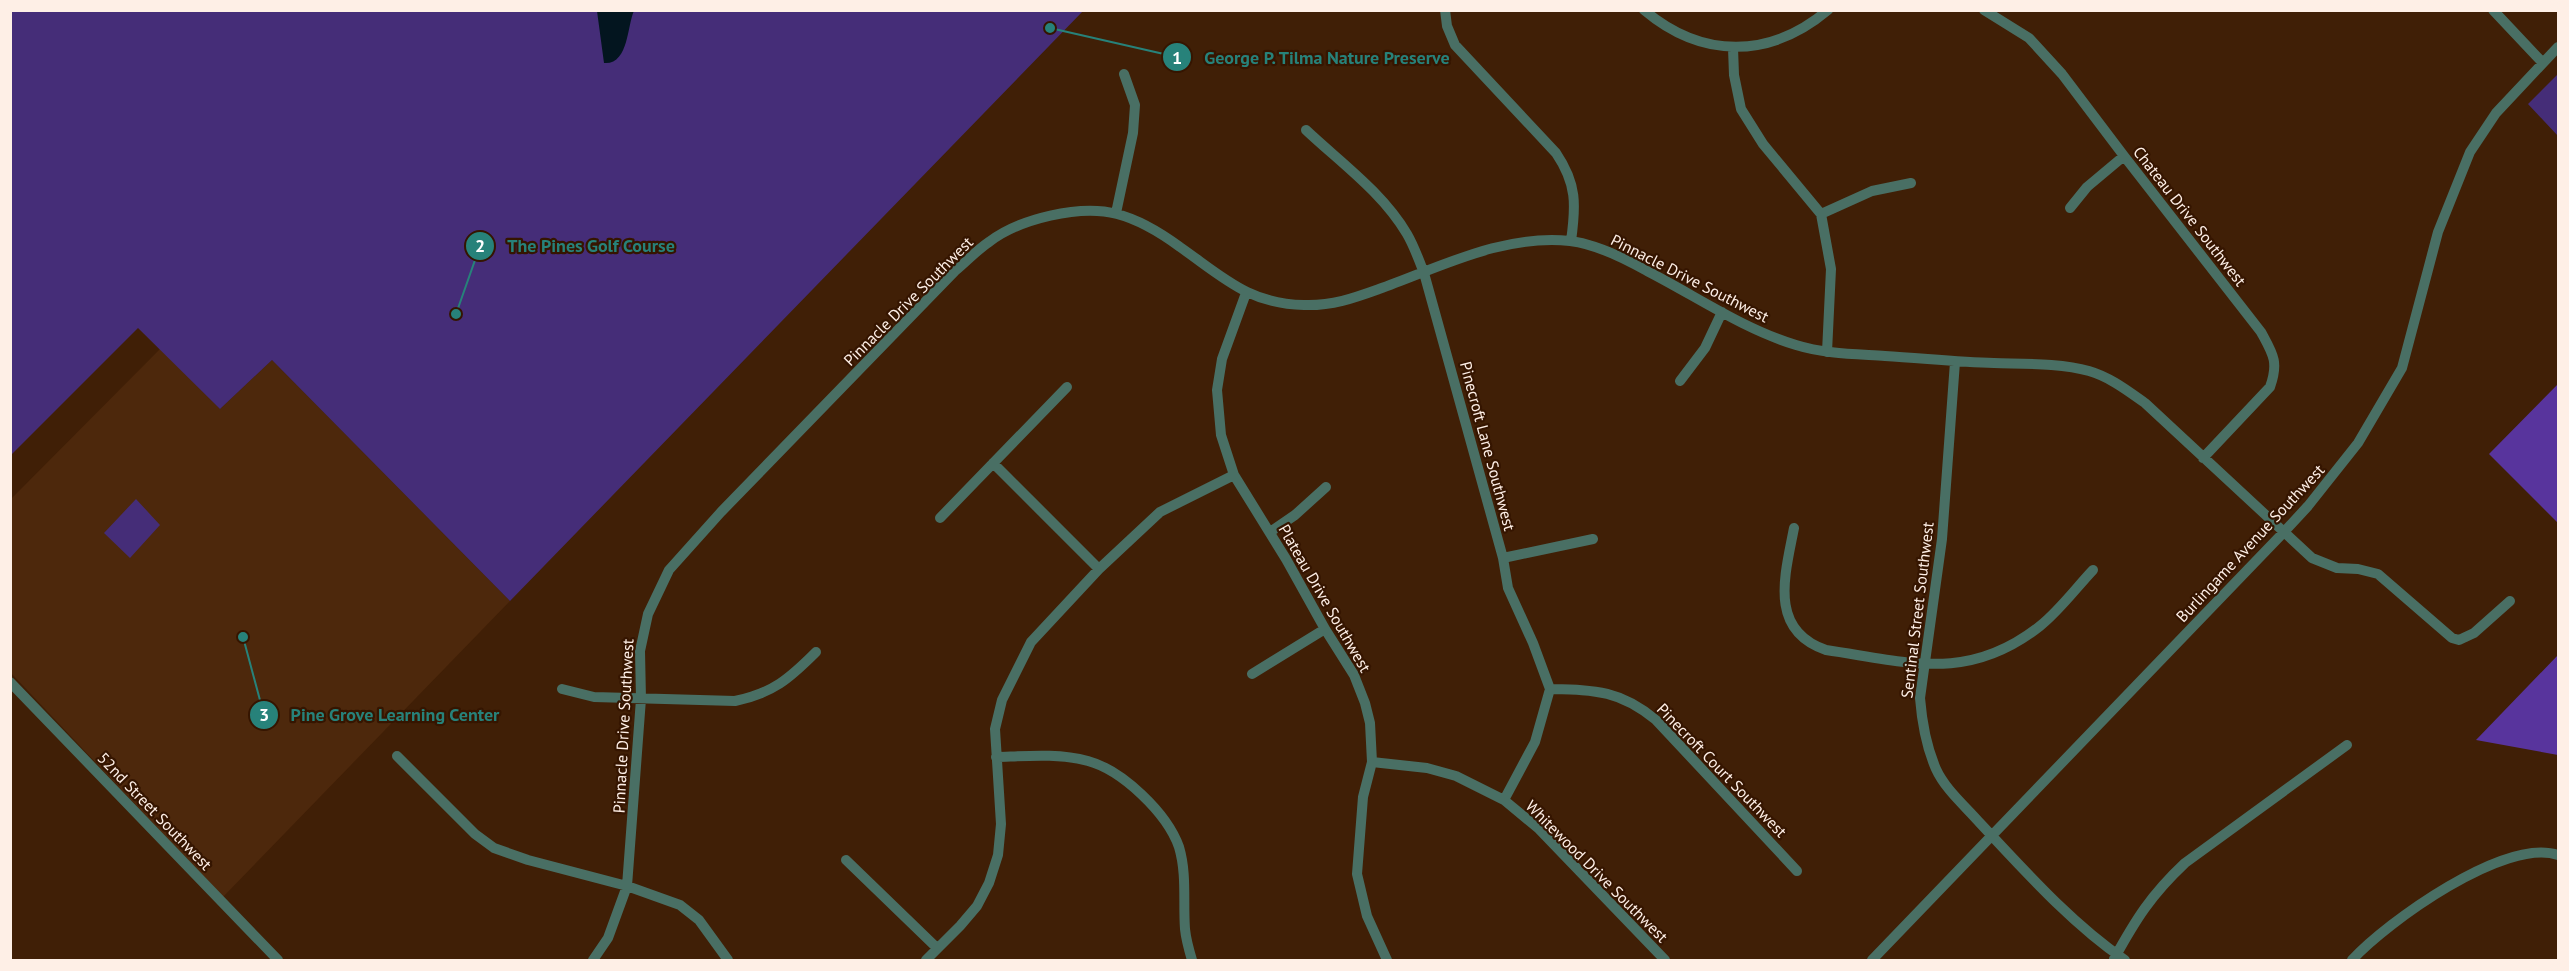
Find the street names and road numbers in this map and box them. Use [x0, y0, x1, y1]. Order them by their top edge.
street label: Chateau Drive Southwest [2129, 142, 2251, 290]
street label: Pinnacle Drive Southwest [1608, 229, 1773, 327]
street label: Pinnacle Drive Southwest [839, 232, 977, 370]
street label: Pinecroft Lane Southwest [1456, 359, 1520, 533]
street label: Burlingame Avenue Southwest [2172, 460, 2329, 626]
street label: Plateau Drive Southwest [1274, 520, 1376, 676]
street label: Sentinal Street Southwest [1896, 520, 1938, 699]
street label: Pinnacle Drive Southwest [608, 638, 638, 814]
street label: Pinecroft Court Southwest [1653, 699, 1792, 842]
street label: 52nd Street Southwest [94, 748, 217, 874]
street label: Whitewood Drive Southwest [1522, 796, 1673, 947]

